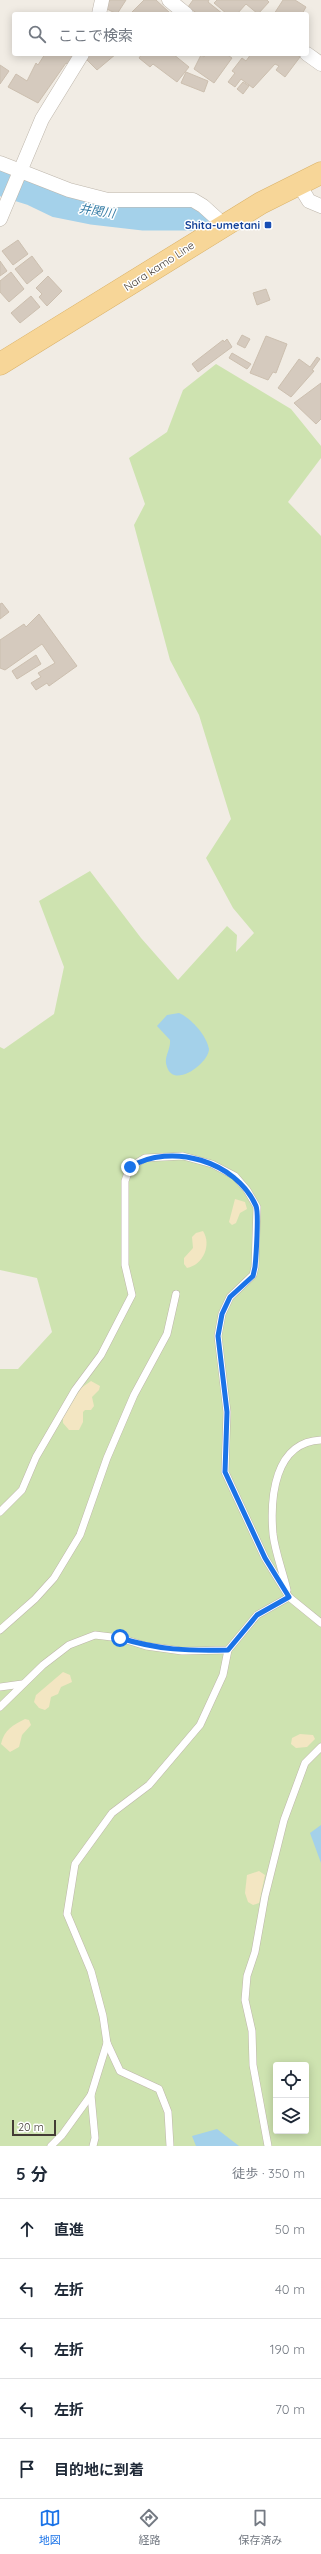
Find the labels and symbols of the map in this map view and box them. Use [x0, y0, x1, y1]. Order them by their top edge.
water label: 井関川 [78, 200, 118, 221]
place label: Shita-umetani [185, 218, 260, 232]
marker: Shita-umetani [263, 220, 273, 230]
street label: Nara kamo Line [121, 238, 197, 294]
route end [121, 1158, 139, 1176]
route start [111, 1629, 129, 1647]
scale bar [12, 2118, 56, 2137]

